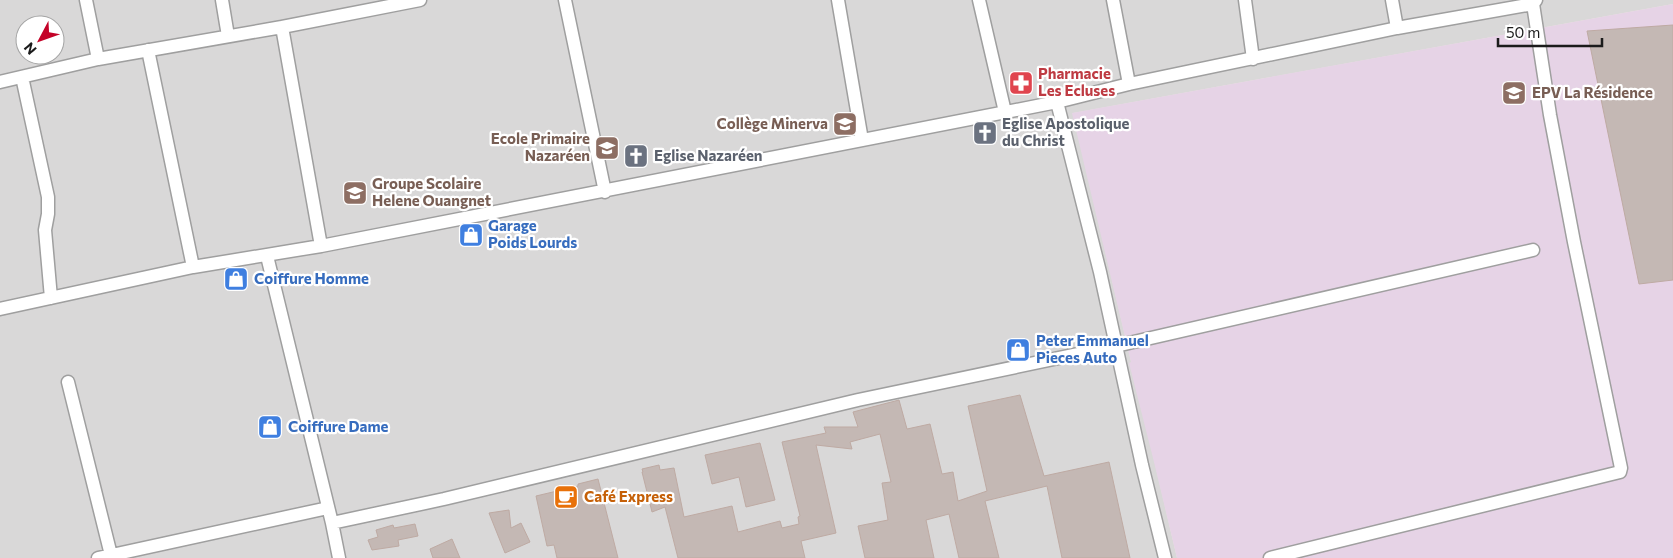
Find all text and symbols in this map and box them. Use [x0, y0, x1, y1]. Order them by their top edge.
north arrow [15, 15, 65, 65]
scale bar [1498, 15, 1602, 47]
text: 50 m [1506, 23, 1540, 41]
text: N [20, 39, 40, 58]
place label: Pharmacie Les Ecluses [1038, 64, 1115, 99]
pharmacy icon: Pharmacie Les Ecluses [1008, 70, 1034, 96]
school or university icon: EPV La Résidence [1501, 80, 1527, 106]
place label: EPV La Résidence [1532, 83, 1653, 101]
school or university icon: Collège Minerva [832, 111, 858, 137]
place label: Collège Minerva [717, 114, 828, 132]
place label: Eglise Apostolique du Christ [1002, 114, 1129, 149]
church icon: Eglise Apostolique du Christ [972, 120, 998, 146]
place label: Ecole Primaire Nazaréen [491, 129, 590, 164]
school or university icon: Ecole Primaire Nazaréen [594, 135, 620, 161]
church icon: Eglise Nazaréen [623, 143, 649, 169]
place label: Eglise Nazaréen [654, 146, 762, 164]
place label: Groupe Scolaire Helene Ouangnet [372, 174, 491, 209]
school or university icon: Groupe Scolaire Helene Ouangnet [342, 180, 368, 206]
place label: Garage Poids Lourds [488, 216, 577, 251]
shop icon: Garage Poids Lourds [458, 222, 484, 248]
shop icon: Coiffure Homme [223, 266, 249, 292]
place label: Coiffure Homme [254, 269, 369, 287]
place label: Peter Emmanuel Pieces Auto [1036, 331, 1149, 366]
shop icon: Peter Emmanuel Pieces Auto [1005, 337, 1031, 363]
shop icon: Coiffure Dame [257, 414, 283, 440]
place label: Coiffure Dame [288, 417, 389, 435]
cafe icon: Café Express [553, 484, 579, 510]
place label: Café Express [584, 487, 673, 505]

